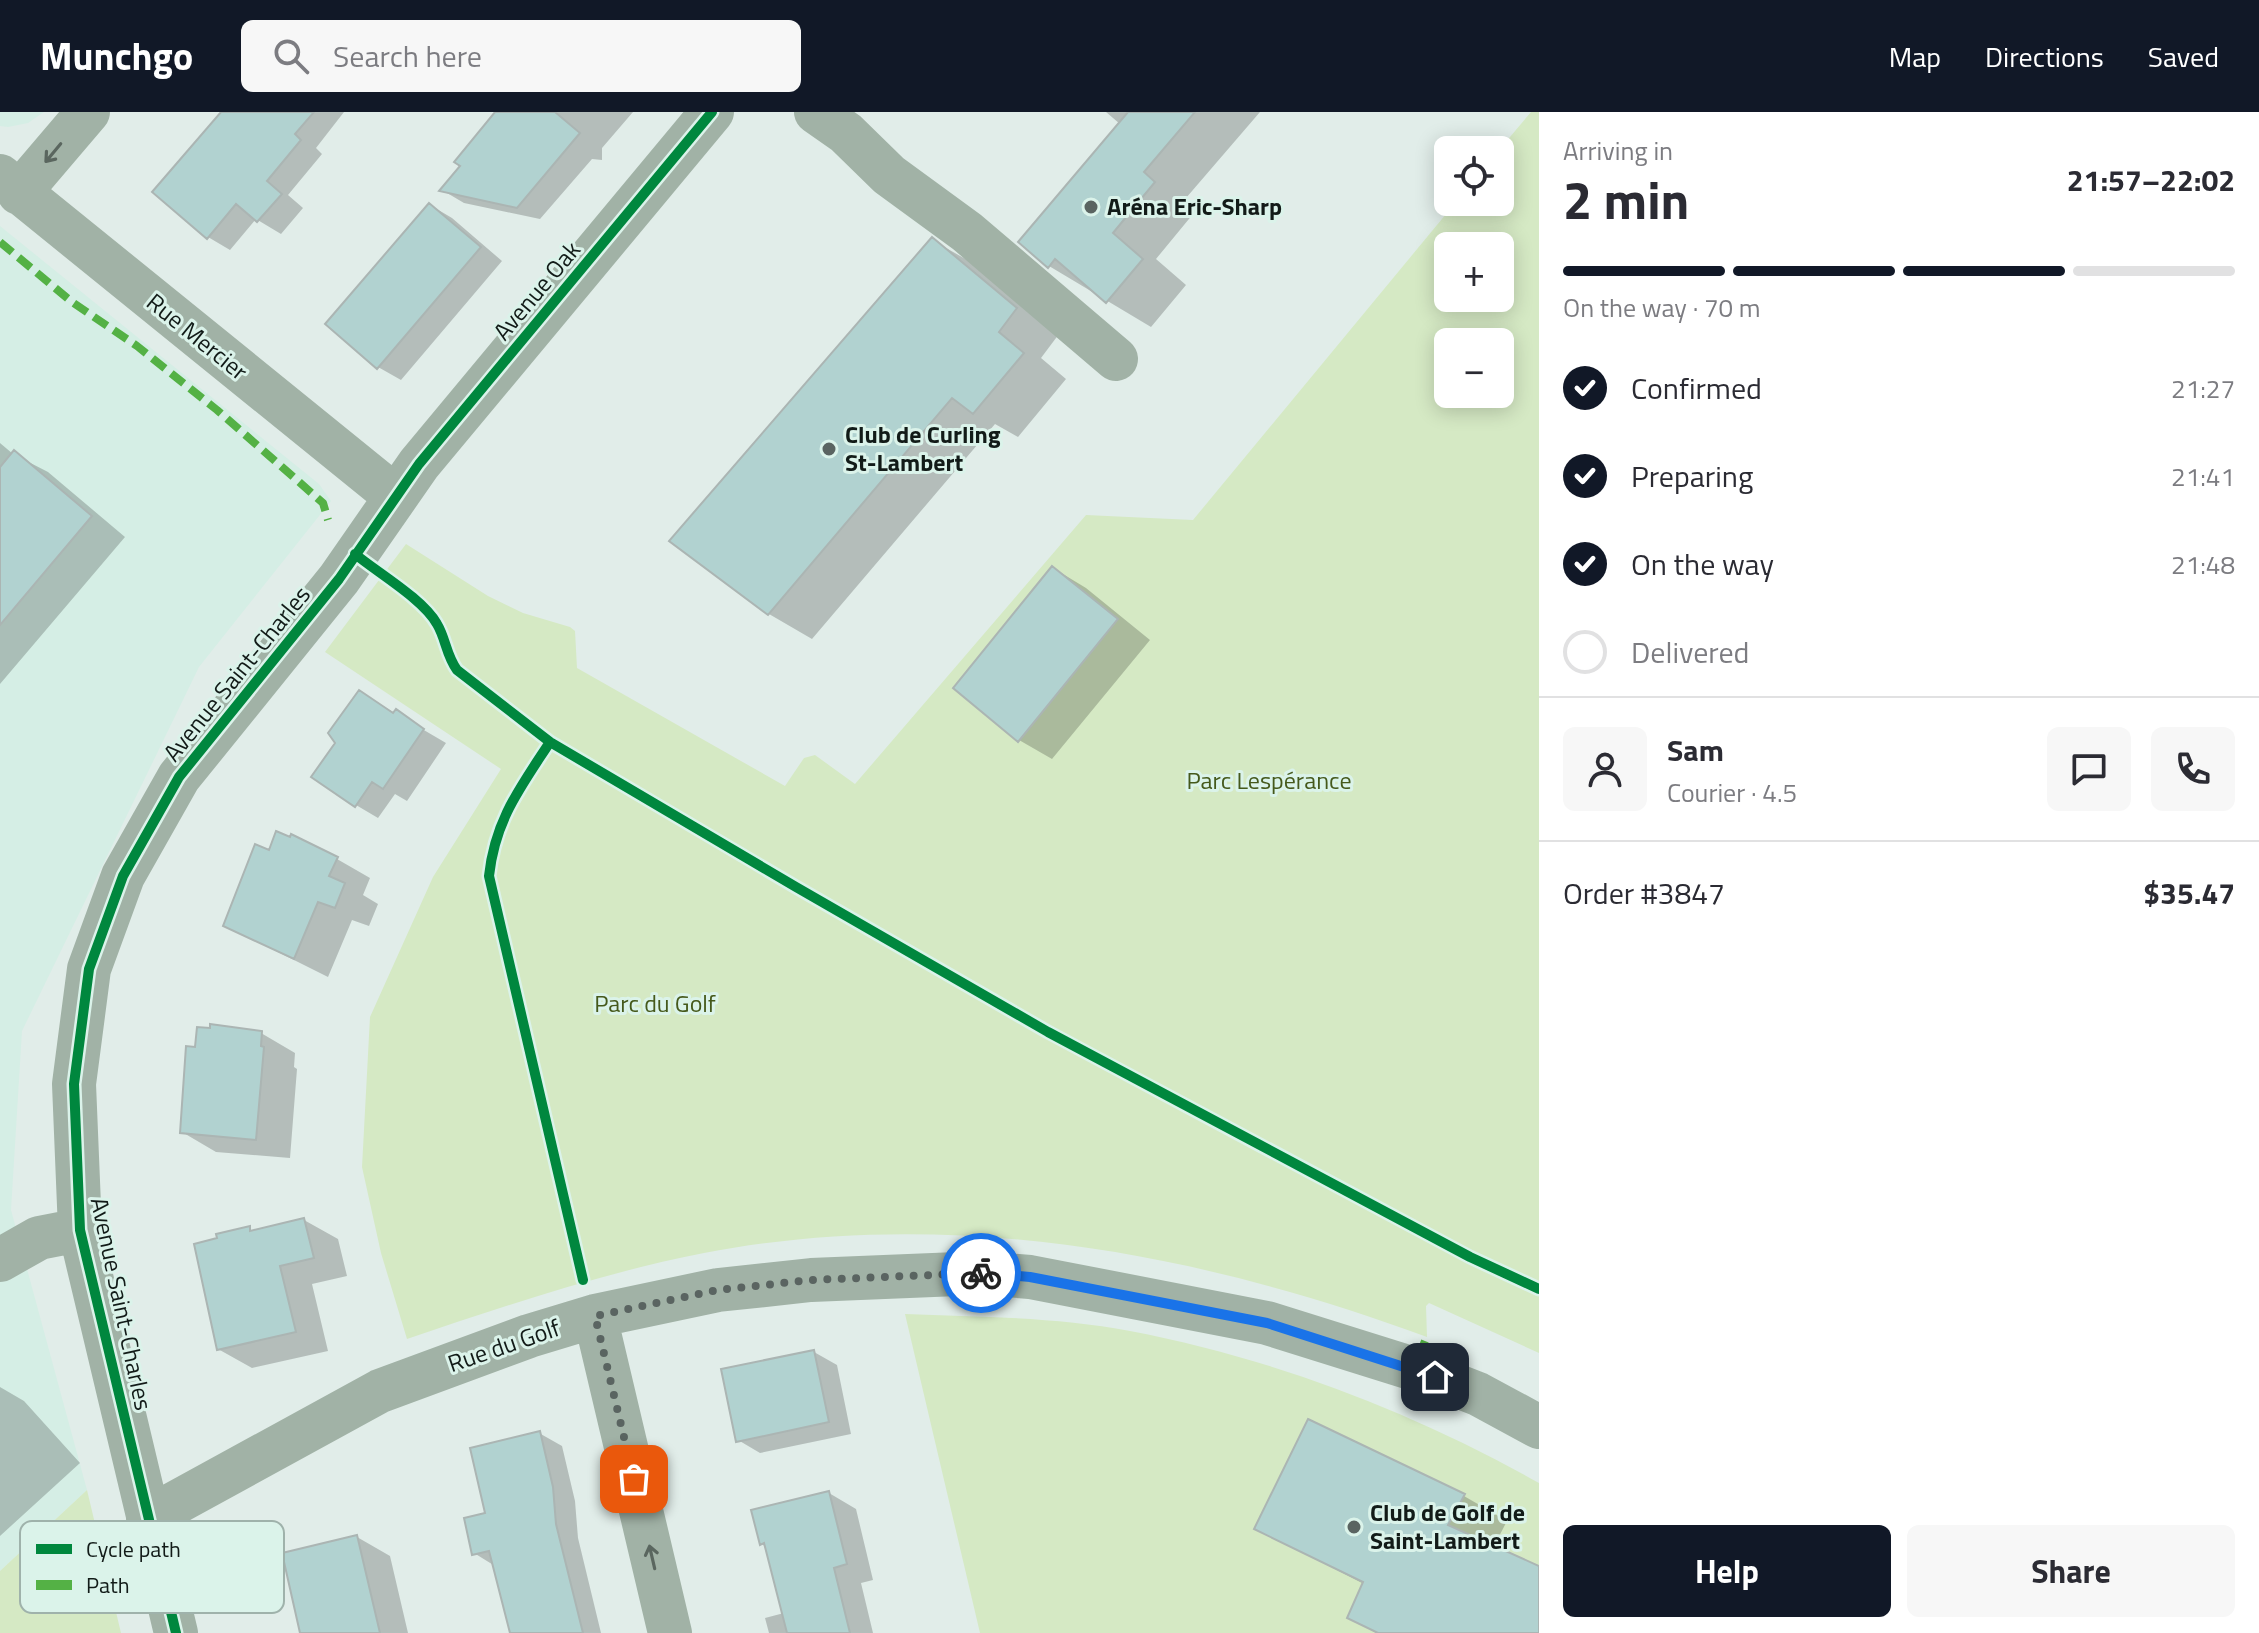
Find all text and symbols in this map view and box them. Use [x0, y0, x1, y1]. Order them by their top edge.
search box [241, 20, 801, 92]
text: Munchgo [40, 27, 193, 85]
text: Search here [333, 33, 482, 79]
icon: search [269, 34, 313, 78]
text: Map [1889, 35, 1941, 78]
text: Directions [1985, 35, 2104, 78]
text: Saved [2148, 35, 2219, 78]
text: Arriving in [1563, 131, 1673, 170]
map controls [1434, 136, 1514, 408]
button: locate [1434, 136, 1514, 216]
one-way arrow [44, 142, 62, 162]
text: 21:57–22:02 [2067, 157, 2235, 203]
text: 2 min [1563, 160, 1689, 239]
place label: Aréna Eric-Sharp [1107, 188, 1282, 224]
marker: Aréna Eric-Sharp [1082, 198, 1100, 216]
button: + [1434, 232, 1514, 312]
street label: Avenue Oak [484, 233, 589, 348]
street label: Rue Mercier [139, 284, 256, 388]
text: On the way · 70 m [1563, 288, 1761, 327]
button: − [1434, 328, 1514, 408]
text: Confirmed [1631, 365, 1762, 411]
icon: check [1563, 366, 1607, 410]
text: 21:27 [2171, 369, 2235, 408]
place label: Club de Curling St-Lambert [845, 416, 1001, 480]
marker: Club de Curling St-Lambert [820, 440, 838, 458]
text: Preparing [1631, 453, 1753, 499]
icon: check [1563, 454, 1607, 498]
text: 21:41 [2171, 457, 2235, 496]
text: On the way [1631, 541, 1774, 587]
icon: check [1563, 542, 1607, 586]
text: 21:48 [2171, 545, 2235, 584]
street label: Avenue Saint-Charles [154, 578, 318, 769]
text: Delivered [1631, 629, 1749, 675]
button: person [1563, 727, 1647, 811]
text: Sam [1667, 727, 1724, 773]
button: chat [2047, 727, 2131, 811]
button: phone [2151, 727, 2235, 811]
park label: Parc Lespérance [1186, 762, 1352, 798]
text: Courier · 4.5 [1667, 773, 1797, 812]
text: Order #3847 [1563, 870, 1725, 916]
text: $35.47 [2143, 870, 2235, 916]
park label: Parc du Golf [594, 985, 716, 1021]
street label: Avenue Saint-Charles [82, 1194, 162, 1414]
courier [941, 1233, 1021, 1313]
icon: bike [959, 1251, 1003, 1295]
street label: Rue du Golf [443, 1309, 565, 1381]
pin [1401, 1343, 1469, 1411]
icon: home [1413, 1355, 1457, 1399]
pin [600, 1445, 668, 1513]
icon: bag [612, 1457, 656, 1501]
place label: Club de Golf de Saint-Lambert [1370, 1494, 1525, 1558]
marker: Club de Golf de Saint-Lambert [1345, 1518, 1363, 1536]
legend [20, 1521, 284, 1613]
button: Help [1563, 1525, 1891, 1617]
button: Share [1907, 1525, 2235, 1617]
text: Cycle path [86, 1532, 181, 1566]
one-way arrow [644, 1545, 659, 1571]
text: Path [86, 1568, 130, 1602]

